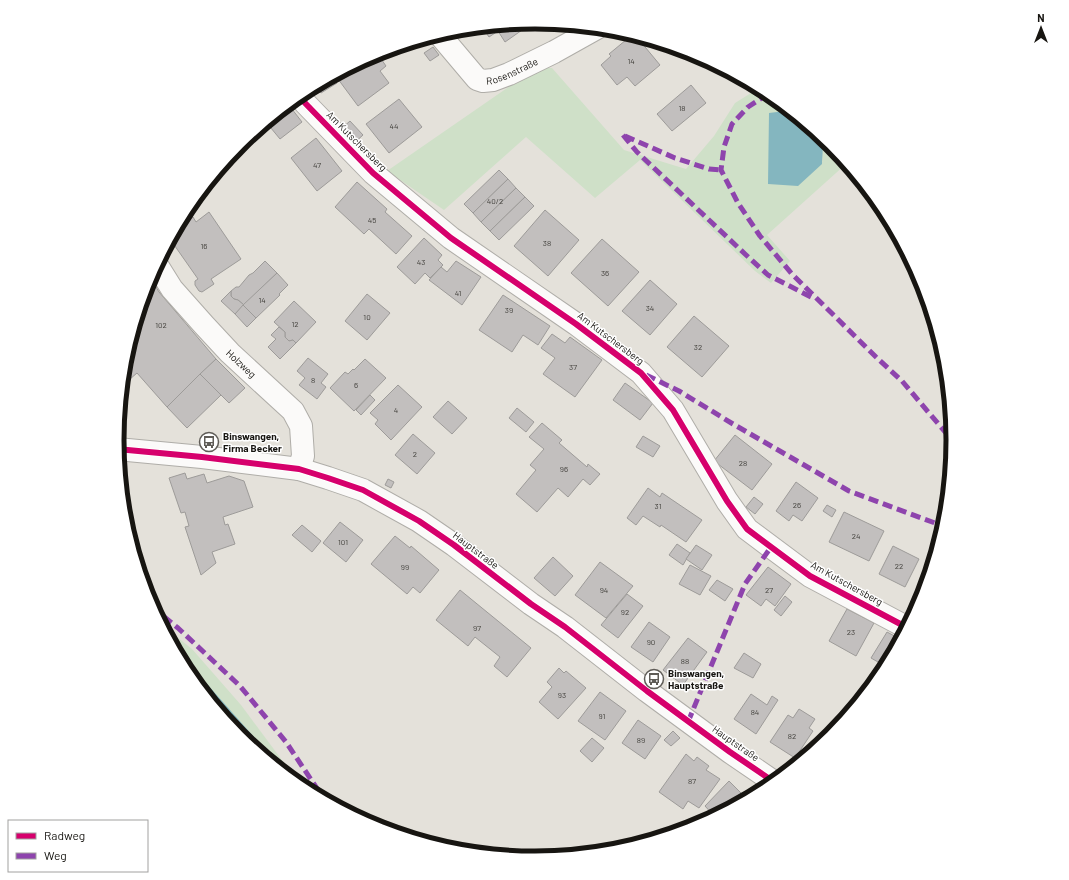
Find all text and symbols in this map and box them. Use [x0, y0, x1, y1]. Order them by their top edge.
north arrow [1021, 8, 1061, 48]
text: N [1037, 11, 1045, 24]
street label: Rosenstraße [486, 55, 540, 87]
house number: 14 [627, 56, 635, 66]
house number: 18 [679, 103, 685, 113]
street label: Am Kutschersberg [324, 108, 390, 174]
house number: 44 [390, 121, 398, 131]
house number: 47 [313, 160, 321, 170]
house number: 40/2 [487, 196, 503, 206]
house number: 45 [368, 215, 376, 225]
house number: 38 [543, 238, 551, 248]
house number: 16 [201, 241, 207, 251]
house number: 43 [417, 257, 425, 267]
house number: 36 [601, 268, 609, 278]
house number: 41 [455, 288, 461, 298]
house number: 14 [258, 295, 266, 305]
house number: 34 [646, 303, 654, 313]
house number: 39 [505, 305, 513, 315]
street label: Am Kutschersberg [575, 309, 647, 367]
house number: 10 [363, 312, 371, 322]
house number: 12 [291, 319, 299, 329]
house number: 102 [155, 320, 167, 330]
house number: 32 [694, 342, 702, 352]
street label: Holzweg [224, 347, 259, 380]
house number: 37 [569, 362, 577, 372]
house number: 8 [311, 375, 315, 385]
house number: 6 [354, 380, 358, 390]
house number: 4 [394, 405, 398, 415]
place label: Binswangen, Firma Becker [223, 430, 282, 454]
bus stop icon: Binswangen, Firma Becker [198, 431, 220, 453]
house number: 2 [413, 449, 417, 459]
house number: 28 [739, 458, 747, 468]
house number: 96 [560, 464, 568, 474]
house number: 26 [793, 500, 801, 510]
house number: 31 [655, 501, 662, 511]
street label: Hauptstraße [451, 529, 501, 571]
house number: 24 [852, 531, 860, 541]
house number: 101 [338, 537, 348, 547]
street label: Am Kutschersberg [809, 558, 885, 608]
house number: 22 [895, 561, 903, 571]
house number: 99 [401, 562, 409, 572]
house number: 94 [600, 585, 608, 595]
house number: 27 [765, 585, 773, 595]
house number: 92 [621, 607, 629, 617]
house number: 97 [473, 623, 481, 633]
house number: 23 [847, 627, 855, 637]
house number: 90 [647, 637, 655, 647]
house number: 88 [681, 656, 689, 666]
place label: Binswangen, Hauptstraße [668, 667, 725, 691]
bus stop icon: Binswangen, Hauptstraße [643, 668, 665, 690]
house number: 93 [558, 690, 566, 700]
house number: 84 [751, 707, 759, 717]
house number: 91 [599, 711, 606, 721]
street label: Hauptstraße [710, 723, 762, 763]
house number: 82 [788, 731, 796, 741]
house number: 89 [637, 735, 645, 745]
house number: 87 [688, 776, 696, 786]
legend [8, 820, 148, 872]
text: Radweg [44, 828, 85, 842]
text: Weg [44, 848, 67, 862]

